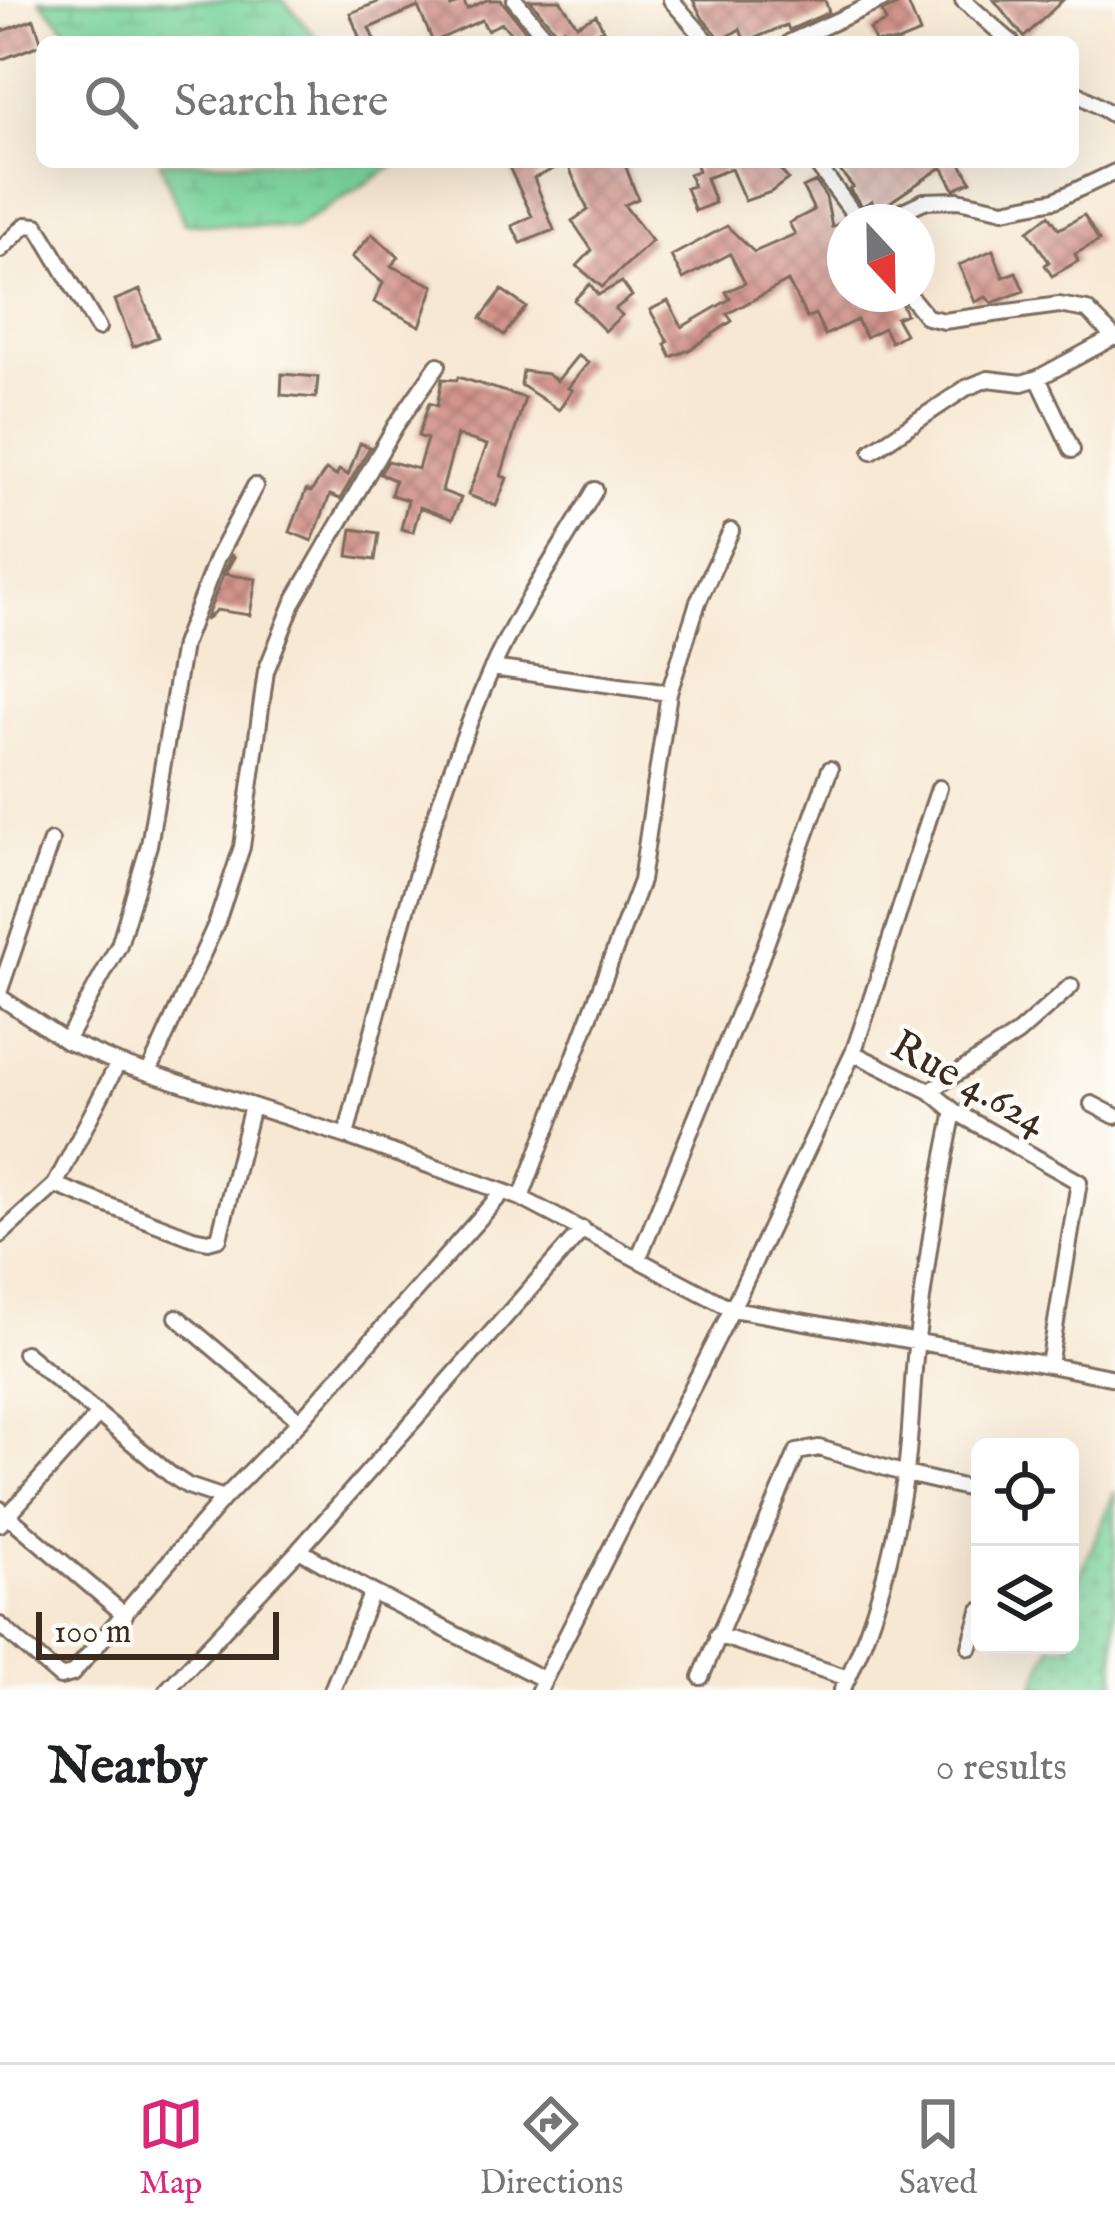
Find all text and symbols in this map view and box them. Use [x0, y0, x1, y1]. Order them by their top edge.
search box [36, 36, 1079, 168]
icon: search [78, 69, 144, 135]
text: Search here [174, 74, 388, 131]
north arrow [827, 204, 935, 312]
street label: Rue 4.624 [881, 1020, 1056, 1149]
map controls [971, 1438, 1079, 1654]
button: locate [971, 1438, 1079, 1546]
button: layers [971, 1546, 1079, 1654]
scale bar [36, 1606, 279, 1659]
text: 100 m [54, 1612, 131, 1654]
text: Nearby [48, 1736, 207, 1801]
text: 0 results [935, 1744, 1067, 1793]
tab: Map [138, 2091, 204, 2205]
tab: Directions [480, 2091, 623, 2205]
tab: Saved [899, 2091, 977, 2205]

